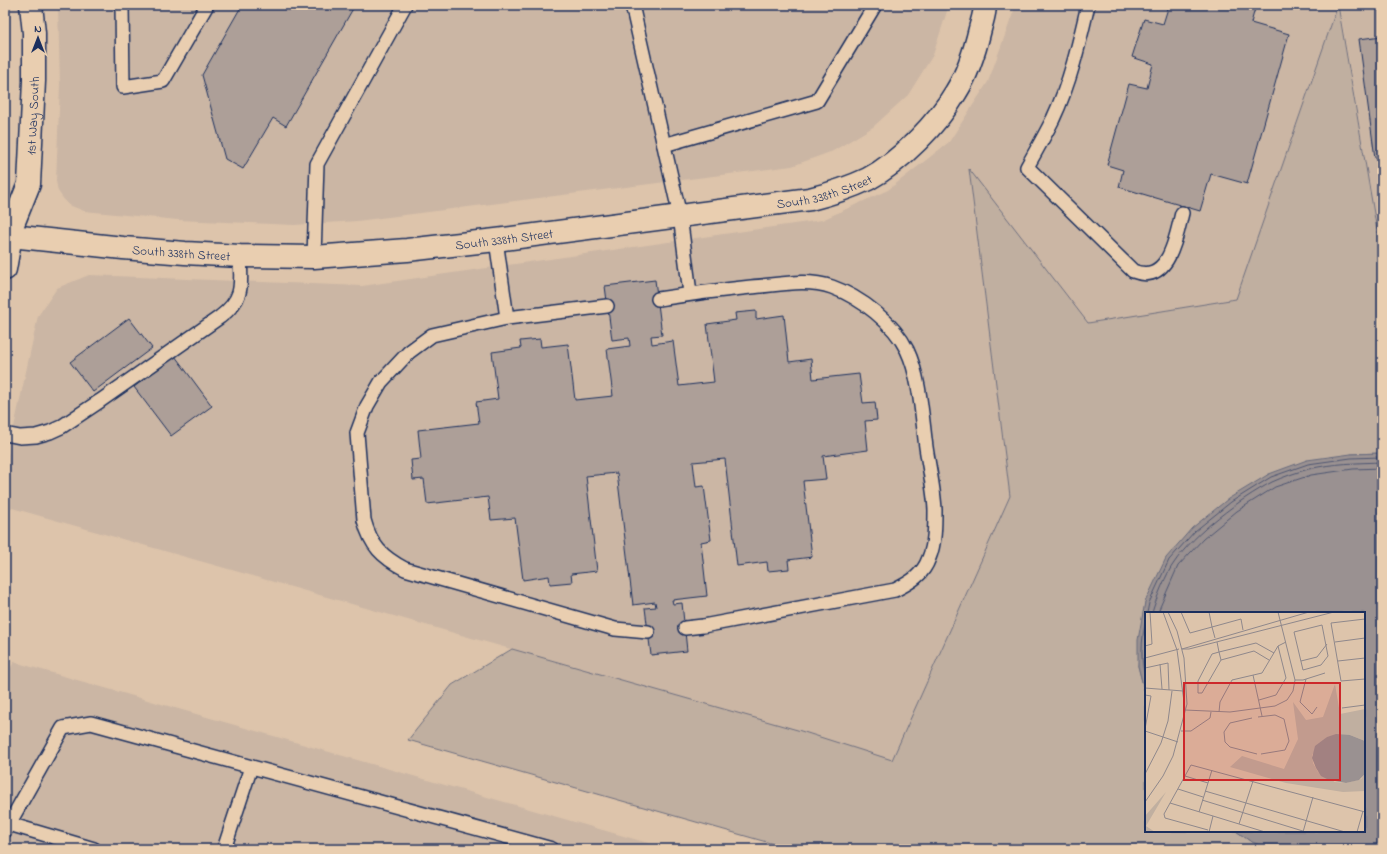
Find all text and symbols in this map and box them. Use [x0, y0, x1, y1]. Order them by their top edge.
north arrow [18, 18, 58, 58]
text: N [34, 21, 42, 37]
street label: 1st Way South [22, 76, 45, 156]
street label: South 338th Street [776, 170, 877, 214]
street label: South 338th Street [454, 225, 555, 256]
street label: South 338th Street [131, 241, 231, 266]
inset map [1145, 612, 1365, 832]

